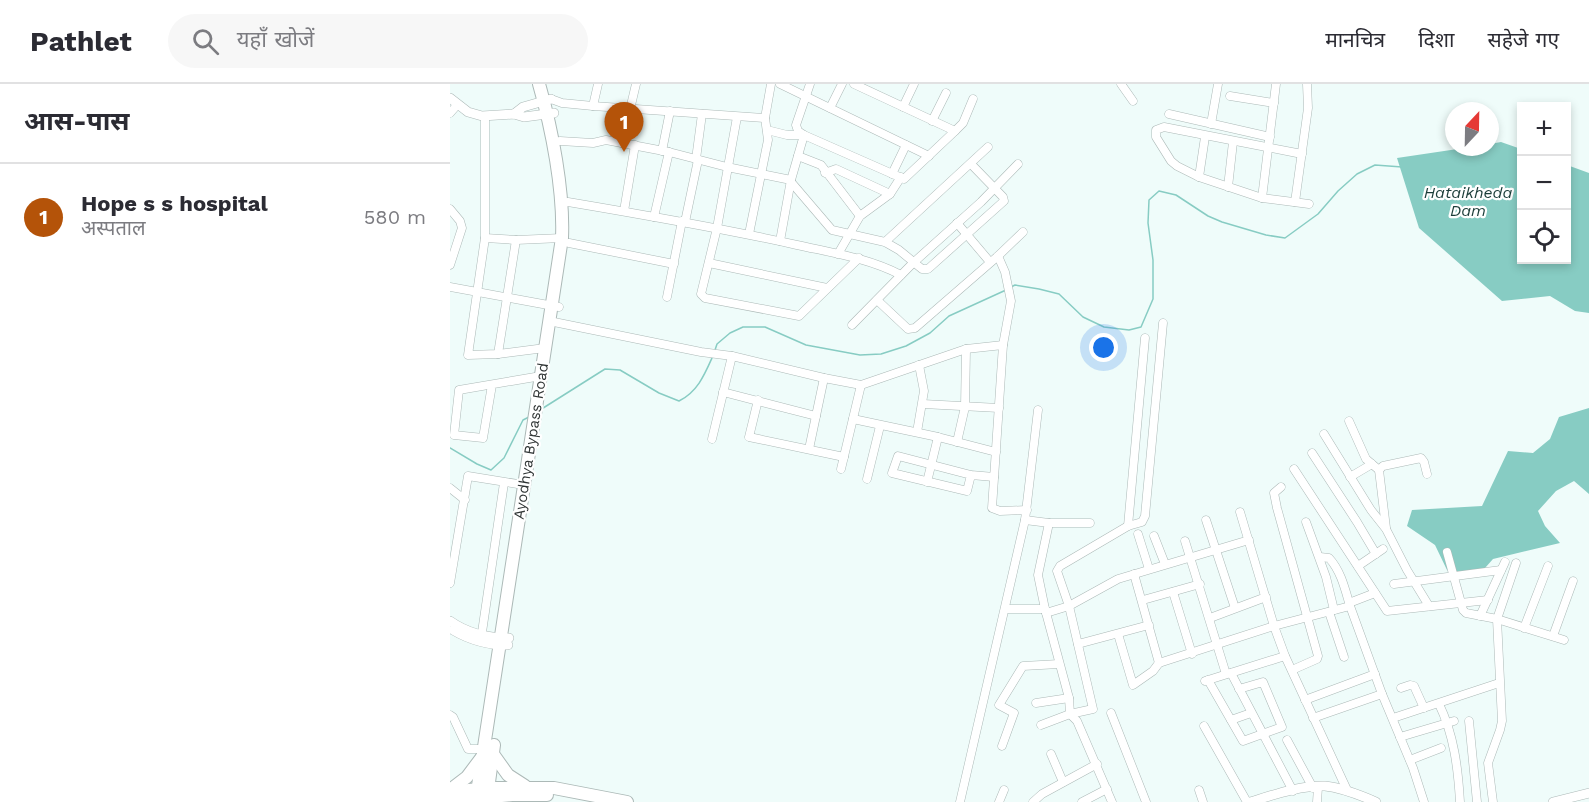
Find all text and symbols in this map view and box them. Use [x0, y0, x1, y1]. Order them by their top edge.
search box [168, 14, 588, 68]
text: Pathlet [30, 25, 132, 58]
icon: search [189, 25, 222, 58]
text: यहाँ खोजें [237, 27, 314, 52]
text: मानचित्र [1325, 27, 1385, 52]
text: दिशा [1418, 27, 1454, 52]
text: सहेजे गए [1487, 27, 1559, 52]
north arrow [1445, 102, 1499, 156]
map controls [1517, 102, 1571, 264]
button: + [1517, 102, 1571, 156]
pin: 1 [604, 103, 644, 152]
text: आस-पास [24, 106, 130, 136]
button: − [1517, 156, 1571, 210]
water label: Hataikheda Dam [1424, 183, 1512, 220]
text: Hope s s hospital [81, 191, 268, 216]
text: 1 [39, 205, 48, 229]
text: 580 m [364, 205, 426, 229]
button: locate [1517, 210, 1571, 264]
text: अस्पताल [81, 216, 146, 240]
your location [1089, 333, 1118, 362]
street label: Ayodhya Bypass Road [510, 361, 552, 521]

